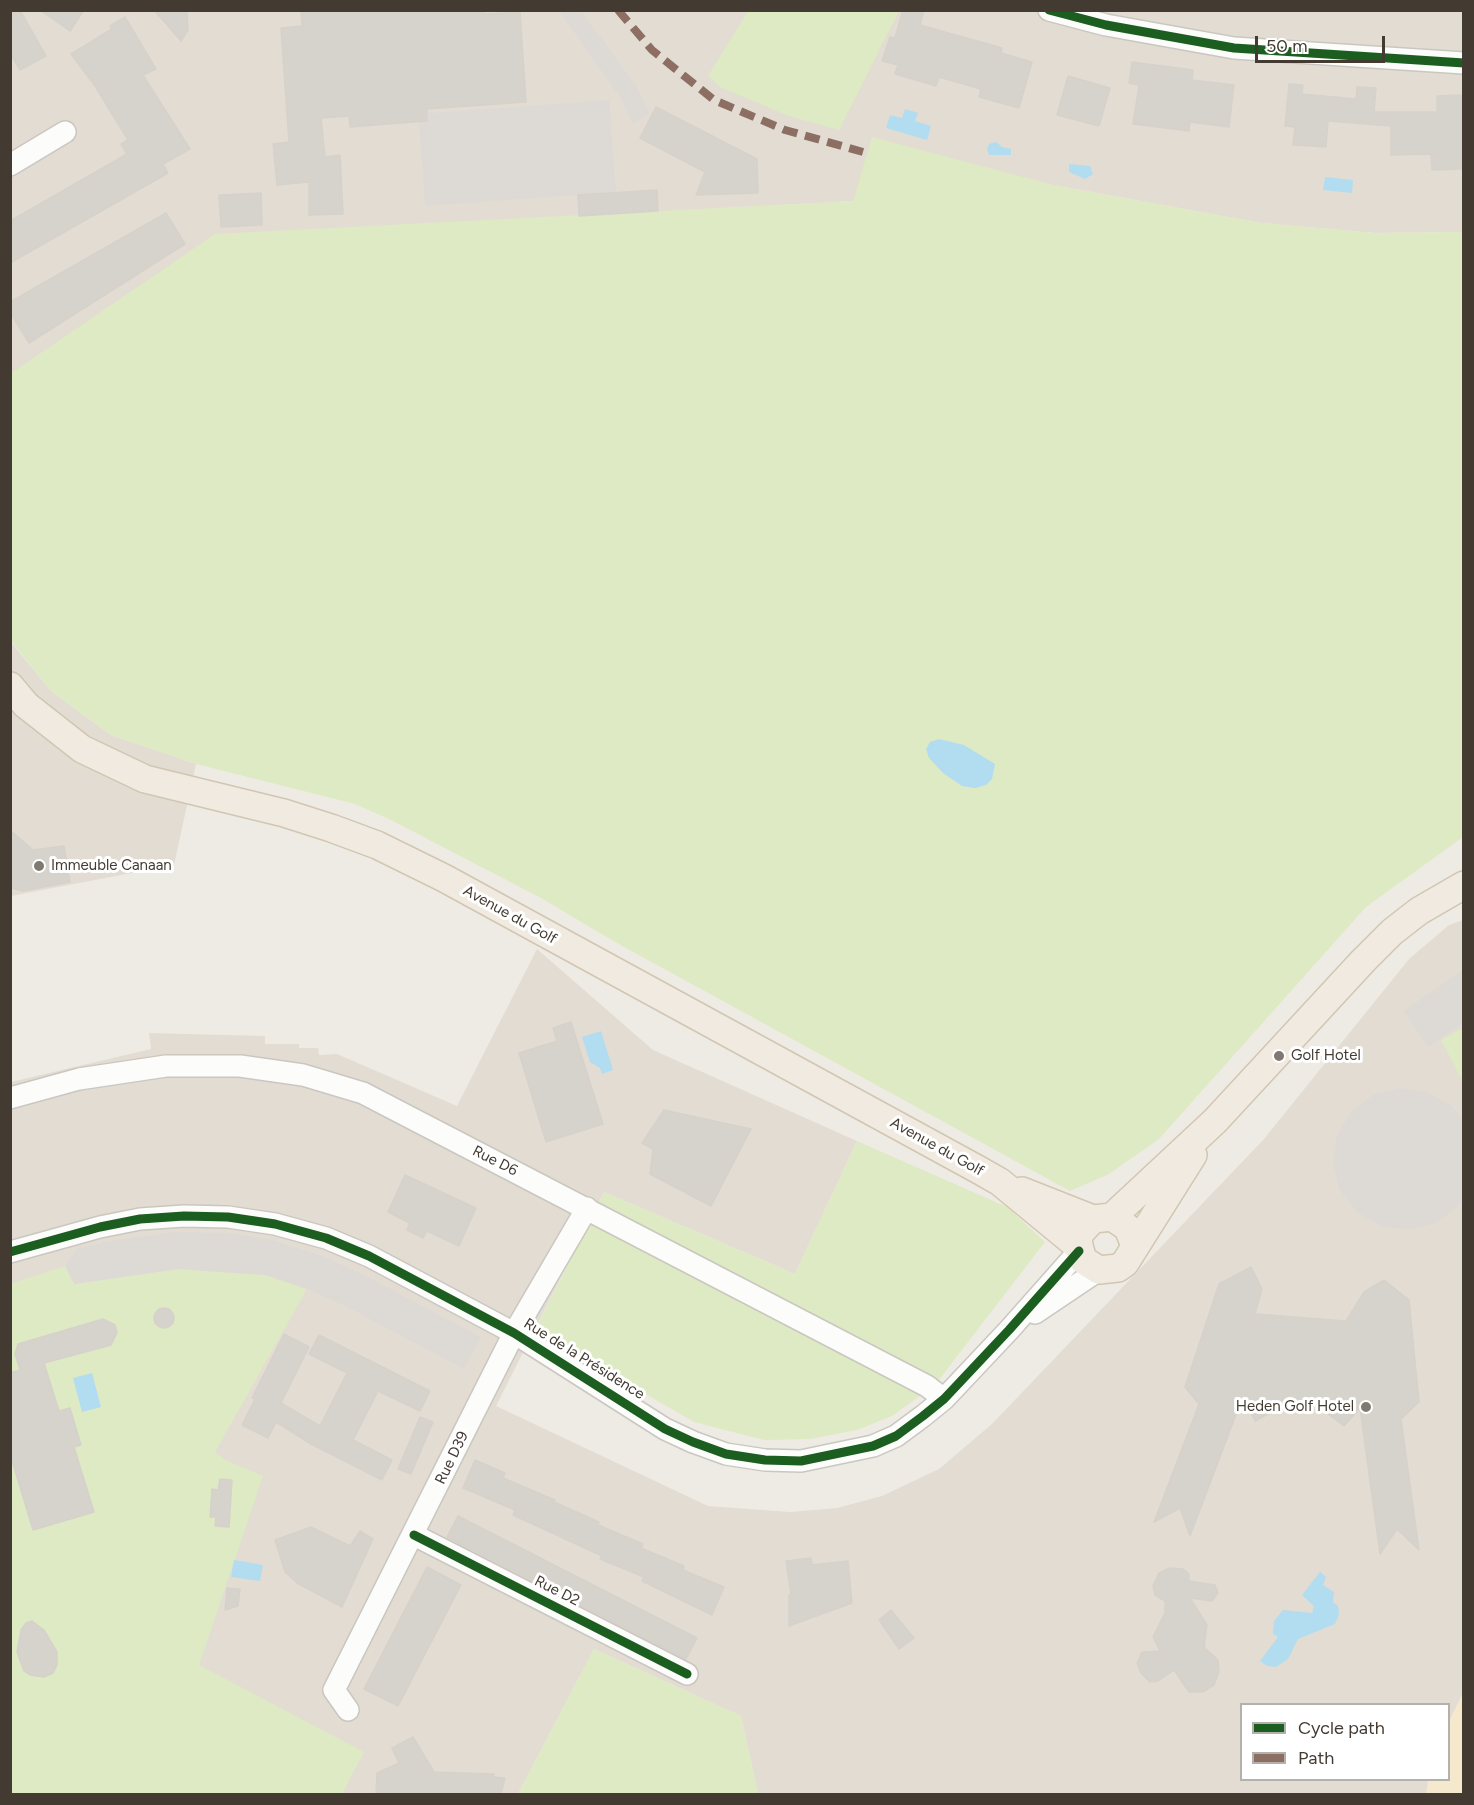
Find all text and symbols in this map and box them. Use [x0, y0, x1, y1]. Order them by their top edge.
scale bar [1258, 24, 1388, 62]
text: 50 m [1266, 35, 1308, 57]
place label: Immeuble Canaan [51, 857, 172, 875]
marker: Immeuble Canaan [32, 859, 46, 873]
street label: Avenue du Golf [460, 882, 560, 948]
place label: Golf Hotel [1291, 1047, 1361, 1065]
marker: Golf Hotel [1272, 1049, 1286, 1063]
street label: Avenue du Golf [887, 1114, 987, 1180]
street label: Rue D6 [469, 1142, 521, 1180]
street label: Rue de la Présidence [520, 1315, 648, 1403]
place label: Heden Golf Hotel [1236, 1398, 1354, 1416]
marker: Heden Golf Hotel [1359, 1400, 1373, 1414]
street label: Rue D39 [431, 1429, 473, 1487]
street label: Rue D2 [531, 1572, 583, 1610]
legend [1240, 1703, 1450, 1781]
text: Cycle path [1298, 1717, 1385, 1739]
text: Path [1298, 1747, 1334, 1769]

